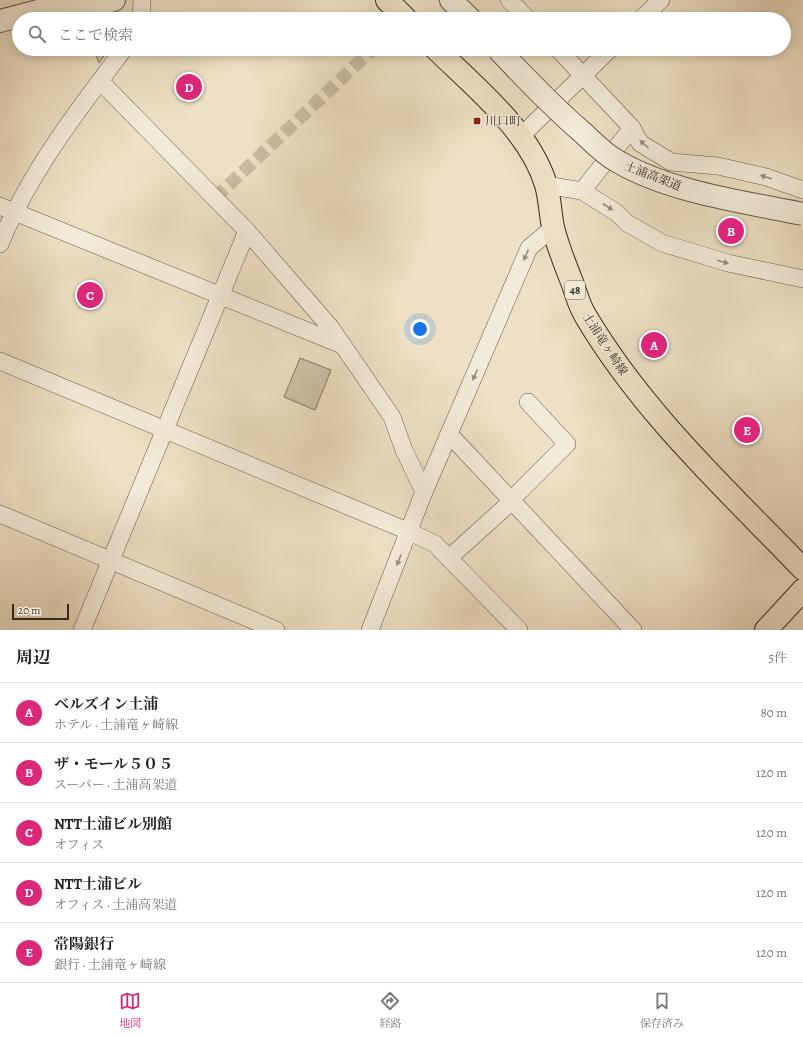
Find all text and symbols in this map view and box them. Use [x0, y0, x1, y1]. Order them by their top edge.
search box [12, 12, 791, 56]
icon: search [26, 23, 48, 45]
text: ここで検索 [58, 25, 133, 45]
pin: D [176, 72, 202, 102]
place label: 川口町 [485, 113, 521, 129]
marker: 川口町 [472, 116, 482, 126]
one-way arrow [638, 140, 649, 148]
street label: 土浦高架道 [622, 158, 684, 194]
one-way arrow [760, 174, 772, 180]
one-way arrow [602, 203, 614, 210]
pin: B [718, 216, 744, 246]
one-way arrow [522, 250, 528, 262]
one-way arrow [718, 259, 730, 265]
pin: C [77, 280, 103, 310]
road number: 48 [565, 281, 585, 299]
street label: 土浦竜ヶ崎線 [579, 309, 631, 379]
your location [410, 319, 430, 339]
pin: A [641, 330, 667, 360]
one-way arrow [472, 369, 478, 380]
pin: E [734, 415, 760, 445]
one-way arrow [395, 554, 401, 566]
scale bar [12, 602, 69, 621]
text: 20 m [18, 603, 40, 618]
text: 周辺 [16, 646, 50, 669]
text: 5件 [768, 649, 787, 666]
text: ベルズイン土浦 [54, 694, 158, 714]
text: A [25, 704, 33, 721]
text: 80 m [760, 704, 787, 721]
text: ホテル · 土浦竜ヶ崎線 [54, 716, 178, 733]
text: ザ・モール５０５ [54, 754, 173, 774]
text: B [25, 764, 33, 781]
text: 120 m [756, 764, 787, 781]
text: スーパー · 土浦高架道 [54, 776, 177, 793]
text: NTT土浦ビル別館 [54, 814, 172, 834]
text: C [25, 824, 33, 841]
text: 120 m [756, 824, 787, 841]
text: オフィス [54, 836, 105, 853]
text: NTT土浦ビル [54, 874, 142, 894]
text: D [24, 884, 34, 901]
text: 120 m [756, 884, 787, 901]
text: オフィス · 土浦高架道 [54, 896, 177, 913]
text: 常陽銀行 [54, 934, 114, 954]
text: E [25, 944, 33, 961]
text: 120 m [756, 944, 787, 961]
text: 銀行 · 土浦竜ヶ崎線 [54, 956, 166, 973]
tab: 地図 [119, 990, 141, 1031]
tab: 経路 [379, 990, 401, 1031]
tab: 保存済み [640, 990, 684, 1031]

